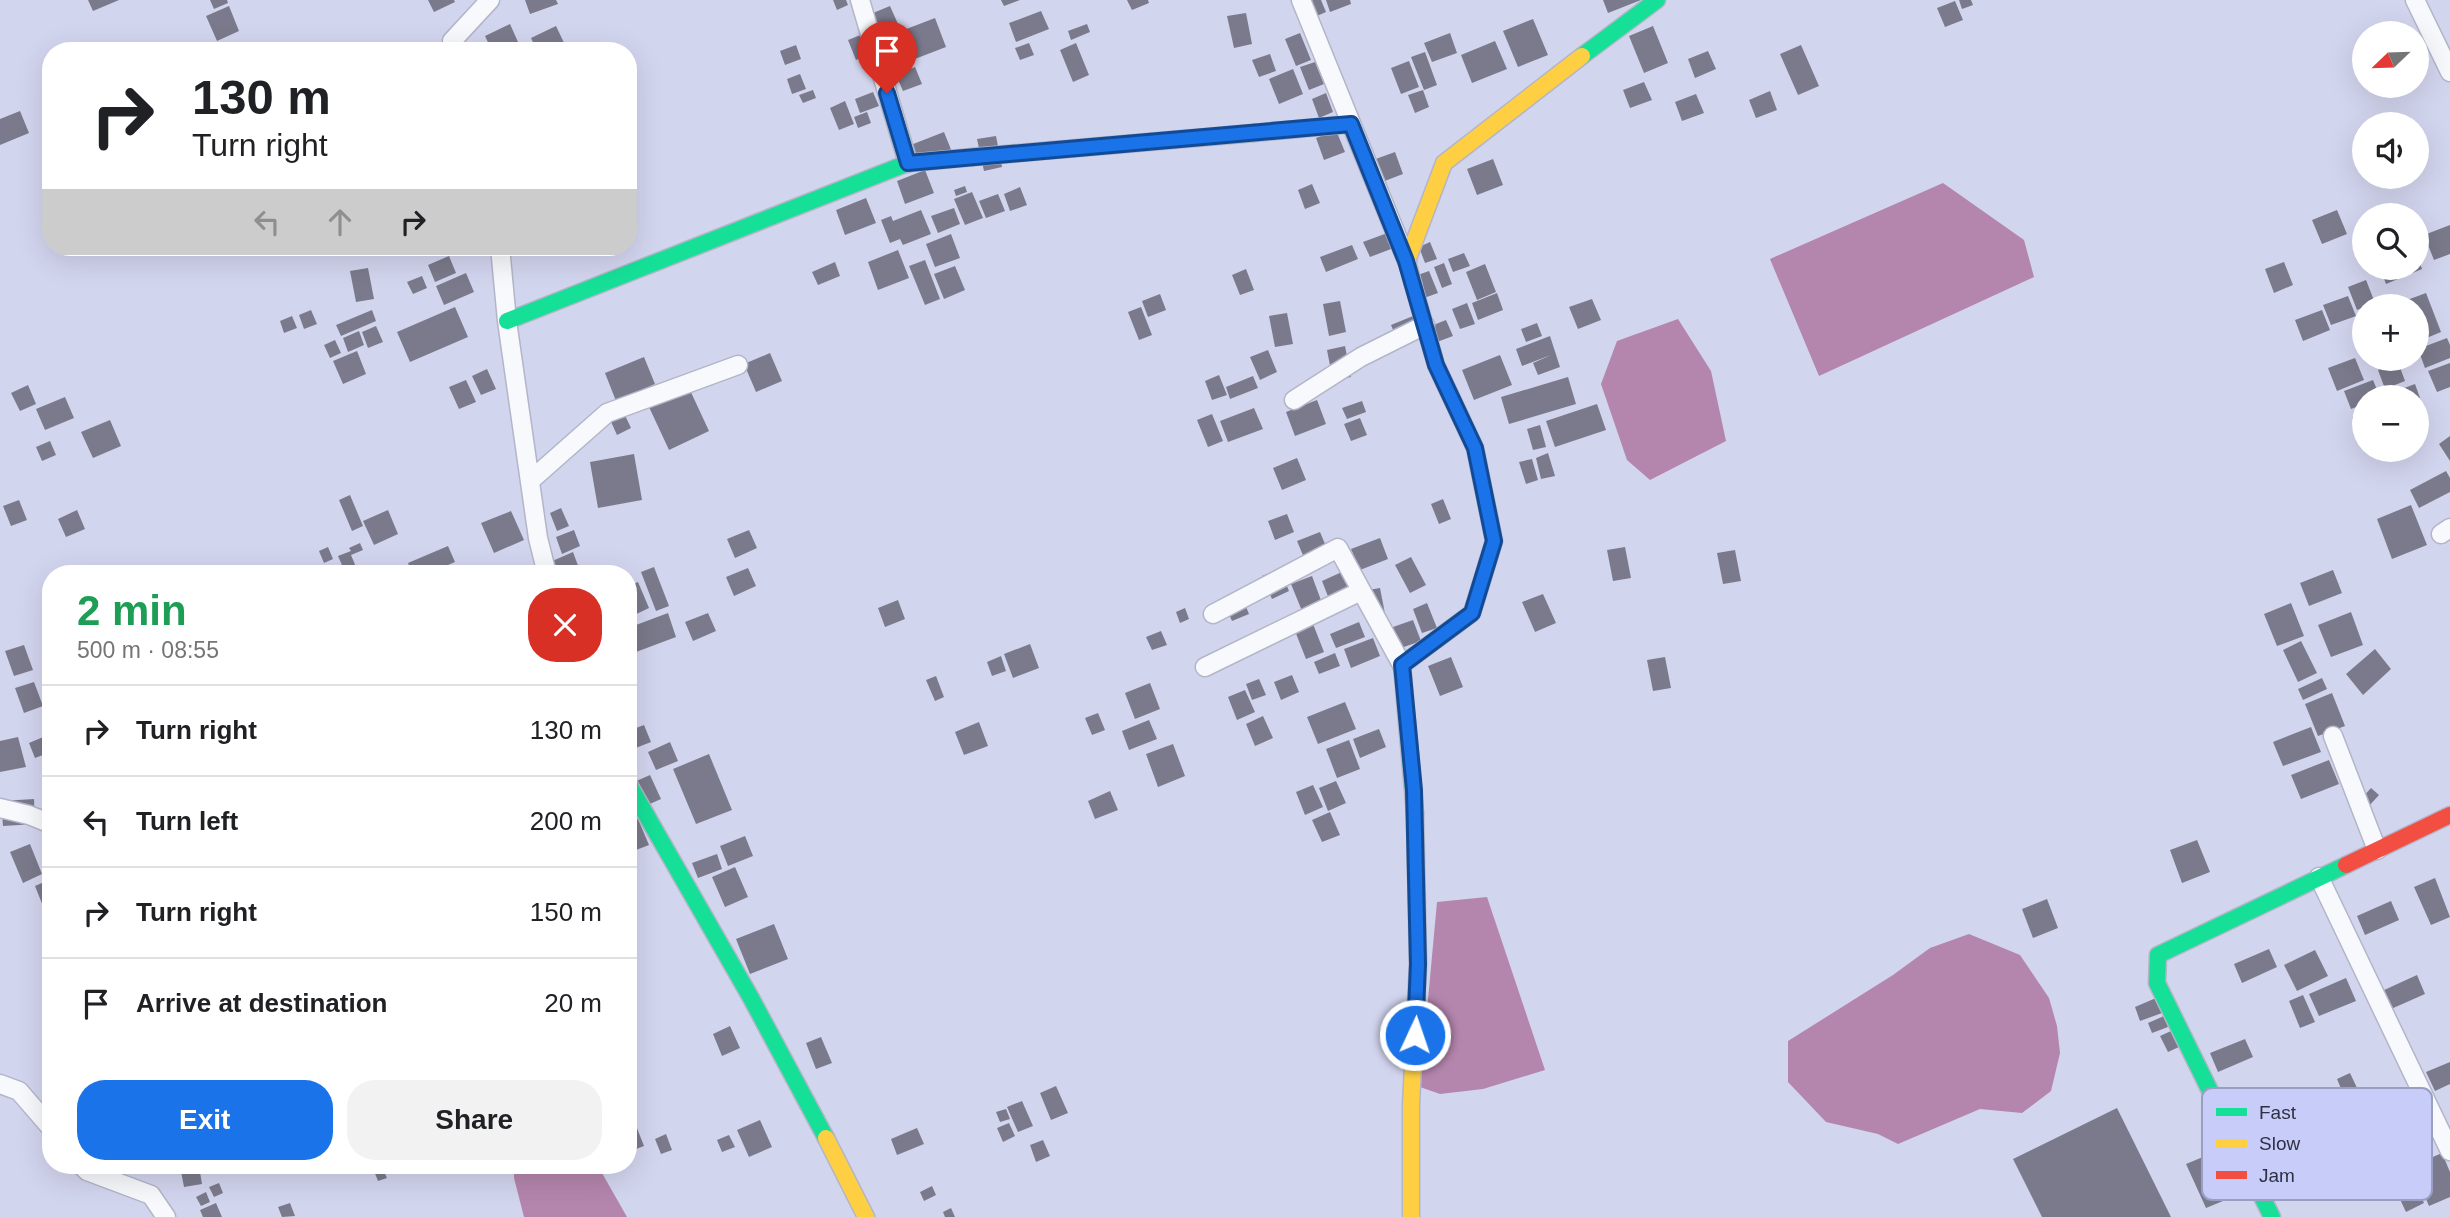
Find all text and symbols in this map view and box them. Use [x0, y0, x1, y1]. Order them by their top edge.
pin [857, 21, 917, 93]
north arrow [2352, 21, 2429, 98]
map controls [2352, 21, 2429, 462]
icon: arrive [868, 32, 906, 70]
icon: right [77, 70, 168, 161]
text: 130 m [192, 70, 331, 124]
button: sound [2352, 112, 2429, 189]
text: Turn right [192, 127, 328, 163]
icon: left [248, 203, 286, 241]
icon: ahead [321, 203, 359, 241]
icon: right [394, 203, 432, 241]
button: search [2352, 203, 2429, 280]
button: + [2352, 294, 2429, 371]
button: − [2352, 385, 2429, 462]
text: 2 min [77, 587, 187, 634]
button: close [528, 588, 602, 662]
text: 500 m · 08:55 [77, 637, 219, 663]
icon: right [77, 712, 115, 750]
text: Turn right [136, 715, 257, 745]
text: 130 m [530, 715, 602, 745]
icon: left [77, 803, 115, 841]
text: Turn left [136, 806, 238, 836]
text: 200 m [530, 806, 602, 836]
icon: right [77, 894, 115, 932]
text: Turn right [136, 897, 257, 927]
text: 150 m [530, 897, 602, 927]
icon: arrive [77, 985, 115, 1023]
text: Arrive at destination [136, 988, 387, 1018]
text: 20 m [544, 988, 602, 1018]
position arrow [1378, 998, 1452, 1072]
button: Exit [77, 1080, 333, 1160]
button: Share [347, 1080, 602, 1160]
legend [2202, 1088, 2432, 1200]
text: Fast [2259, 1102, 2297, 1123]
text: Slow [2259, 1133, 2300, 1154]
text: Jam [2259, 1165, 2295, 1186]

